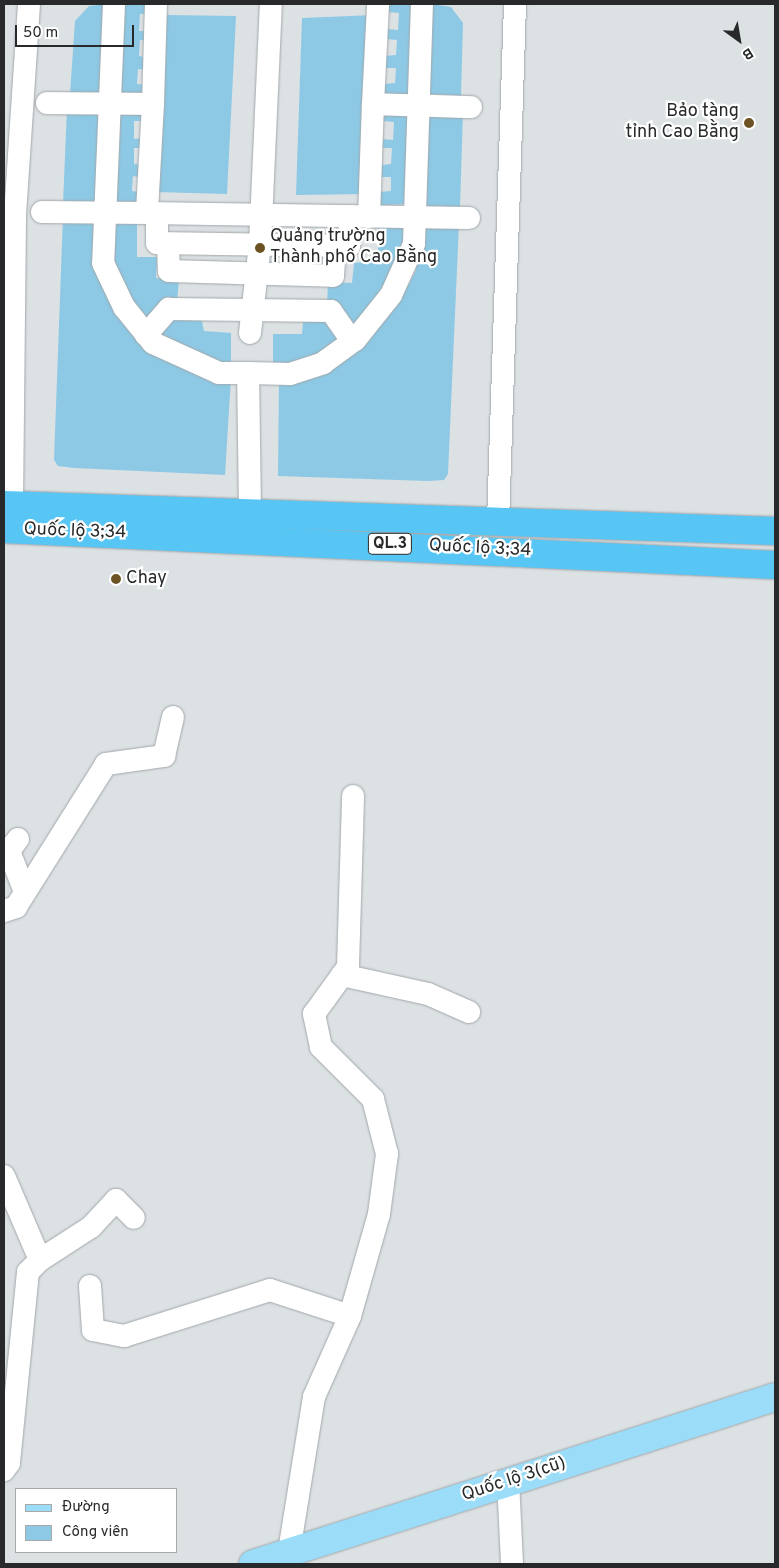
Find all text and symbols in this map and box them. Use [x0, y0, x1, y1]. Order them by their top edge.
scale bar [18, 15, 136, 47]
north arrow [714, 15, 764, 65]
text: 50 m [23, 24, 58, 43]
text: B [739, 43, 756, 63]
place label: Bảo tàng tỉnh Cao Bằng [625, 102, 739, 144]
marker: Bảo tàng tỉnh Cao Bằng [743, 117, 755, 129]
place label: Quảng trường Thành phố Cao Bằng [270, 227, 437, 270]
marker: Quảng trường Thành phố Cao Bằng [254, 242, 266, 254]
street label: Quốc lộ 3;34 [23, 519, 127, 545]
road number: QL.3 [368, 530, 412, 558]
street label: Quốc lộ 3;34 [428, 536, 532, 562]
place label: Chay [126, 568, 167, 590]
marker: Chay [110, 573, 122, 585]
street label: Quốc lộ 3(cũ) [459, 1453, 569, 1507]
legend [15, 1488, 178, 1553]
text: Đường [62, 1498, 110, 1517]
text: Công viên [62, 1523, 129, 1542]

